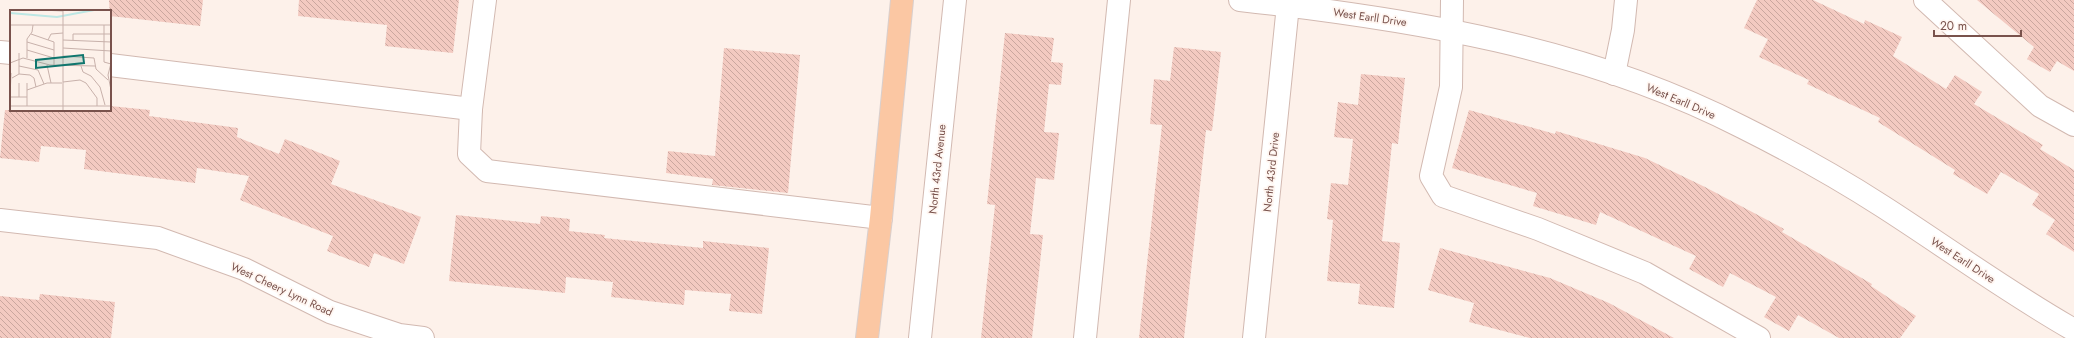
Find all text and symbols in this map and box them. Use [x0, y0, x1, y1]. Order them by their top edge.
street label: West Earll Drive [1332, 4, 1408, 30]
inset map [10, 10, 111, 111]
scale bar [1934, 12, 2021, 38]
text: 20 m [1940, 17, 1967, 35]
street label: West Earll Drive [1644, 79, 1718, 123]
street label: North 43rd Avenue [924, 123, 950, 215]
street label: North 43rd Drive [1259, 131, 1283, 213]
street label: West Earll Drive [1928, 233, 1999, 287]
street label: West Cheery Lynn Road [228, 258, 336, 320]

